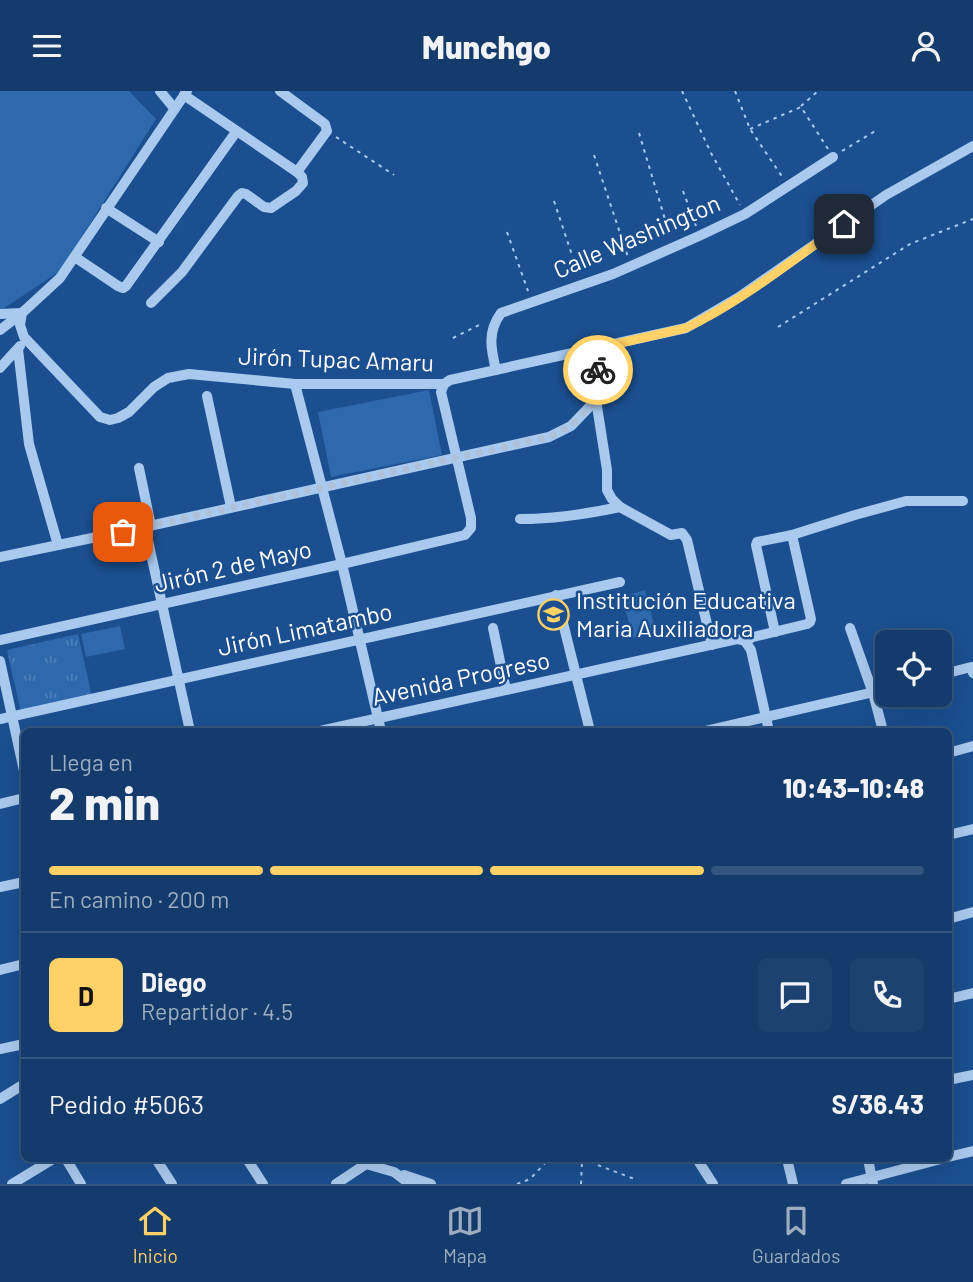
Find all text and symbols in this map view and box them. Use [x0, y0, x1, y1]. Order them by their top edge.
icon: menu [28, 27, 66, 65]
text: Munchgo [422, 27, 551, 65]
icon: person [907, 27, 945, 65]
street label: Calle Washington [549, 187, 724, 284]
pin [814, 194, 874, 254]
icon: home [825, 205, 863, 243]
courier [563, 335, 633, 405]
street label: Jirón Tupac Amaru [238, 341, 434, 376]
icon: bike [579, 351, 617, 389]
pin [93, 502, 153, 562]
icon: bag [104, 513, 142, 551]
street label: Jirón 2 de Mayo [151, 533, 314, 598]
place label: Institución Educativa Maria Auxiliadora [576, 585, 796, 642]
street label: Jirón Limatambo [215, 596, 395, 661]
school or university icon: Institución Educativa Maria Auxiliadora [536, 598, 570, 632]
map controls [875, 630, 952, 707]
button: locate [875, 630, 952, 707]
street label: Avenida Progreso [369, 644, 552, 711]
text: Llega en [49, 748, 133, 776]
text: 10:43–10:48 [783, 772, 924, 803]
text: 2 min [49, 774, 160, 829]
text: En camino · 200 m [49, 885, 229, 913]
button: chat [758, 958, 832, 1032]
button: phone [850, 958, 924, 1032]
text: Diego [141, 966, 207, 997]
text: D [78, 980, 94, 1011]
text: Repartidor · 4.5 [141, 997, 293, 1025]
text: Pedido #5063 [49, 1088, 204, 1119]
text: S/36.43 [831, 1088, 924, 1119]
tab: Inicio [133, 1202, 178, 1267]
tab: Mapa [443, 1202, 487, 1267]
tab: Guardados [752, 1202, 840, 1267]

